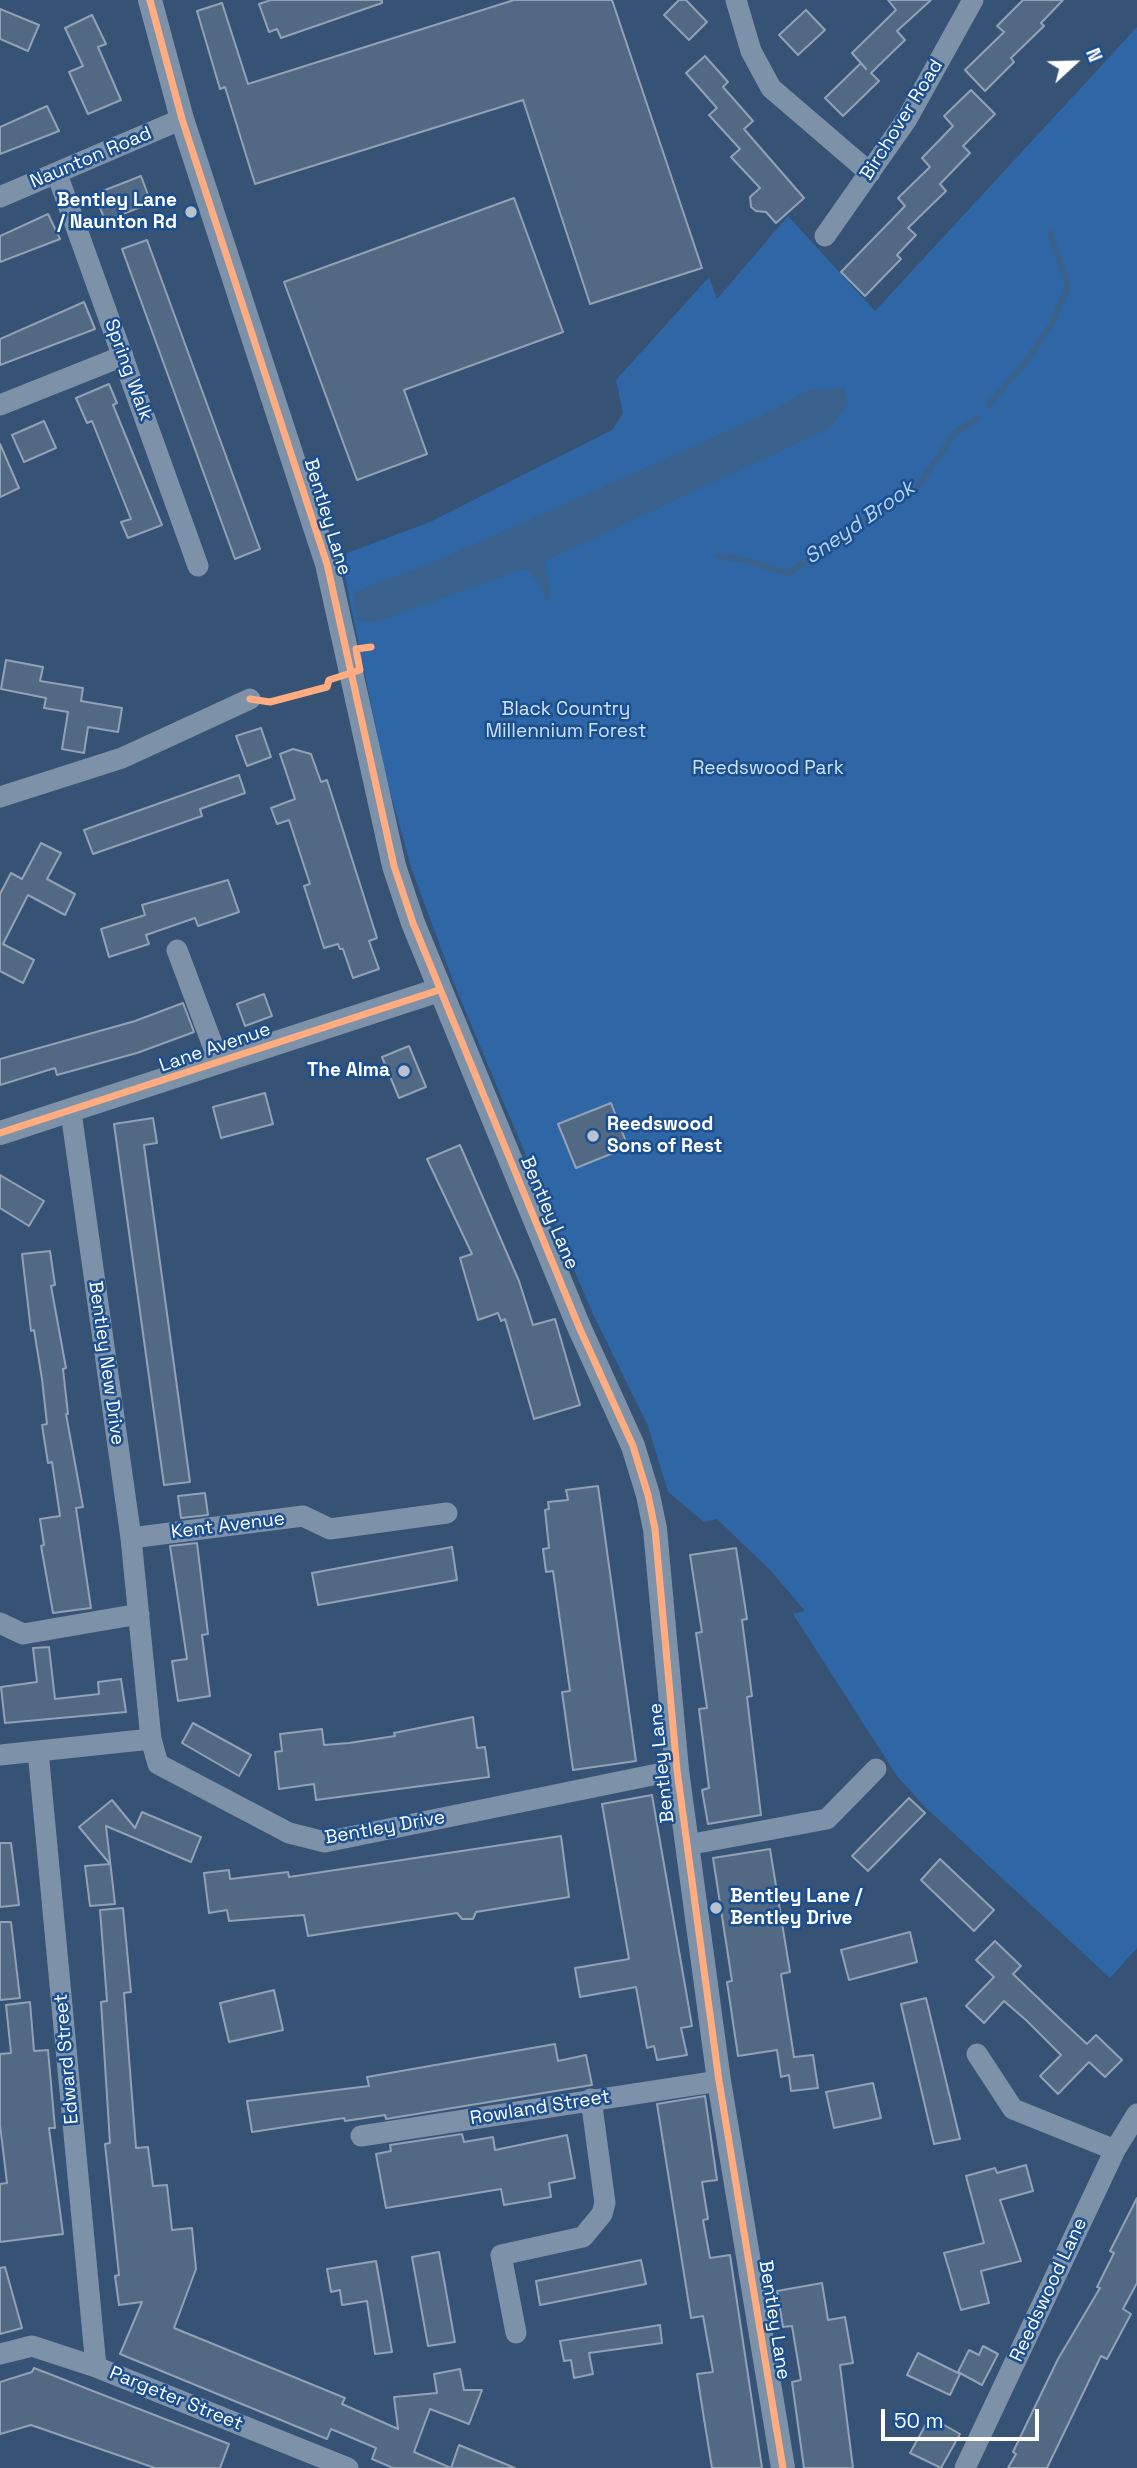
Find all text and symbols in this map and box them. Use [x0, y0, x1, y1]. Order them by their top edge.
north arrow [1039, 28, 1109, 98]
text: N [1080, 44, 1108, 66]
street label: Birchover Road [856, 55, 948, 185]
street label: Naunton Road [27, 122, 155, 194]
place label: Bentley Lane / Naunton Rd [57, 190, 177, 234]
marker: Bentley Lane / Naunton Rd [183, 204, 199, 220]
street label: Spring Walk [99, 316, 157, 424]
street label: Bentley Lane [298, 456, 356, 578]
water label: Sneyd Brook [800, 476, 920, 570]
park label: Black Country Millennium Forest [486, 699, 646, 743]
park label: Reedswood Park [692, 758, 844, 780]
street label: Lane Avenue [156, 1018, 274, 1078]
place label: The Alma [307, 1060, 390, 1082]
marker: The Alma [396, 1063, 412, 1079]
place label: Reedswood Sons of Rest [607, 1114, 722, 1158]
marker: Reedswood Sons of Rest [585, 1128, 601, 1144]
street label: Bentley Lane [515, 1153, 583, 1273]
street label: Bentley New Drive [83, 1279, 129, 1447]
street label: Kent Avenue [170, 1508, 286, 1544]
street label: Bentley Lane [644, 1702, 680, 1824]
street label: Bentley Drive [323, 1806, 447, 1850]
place label: Bentley Lane / Bentley Drive [730, 1886, 862, 1930]
marker: Bentley Lane / Bentley Drive [708, 1900, 724, 1916]
street label: Edward Street [50, 1993, 84, 2125]
street label: Rowland Street [468, 2086, 612, 2130]
street label: Reedswood Lane [1006, 2214, 1092, 2366]
street label: Bentley Lane [753, 2259, 795, 2381]
street label: Pargeter Street [106, 2362, 246, 2436]
scale bar [885, 2394, 1042, 2438]
text: 50 m [894, 2407, 944, 2434]

